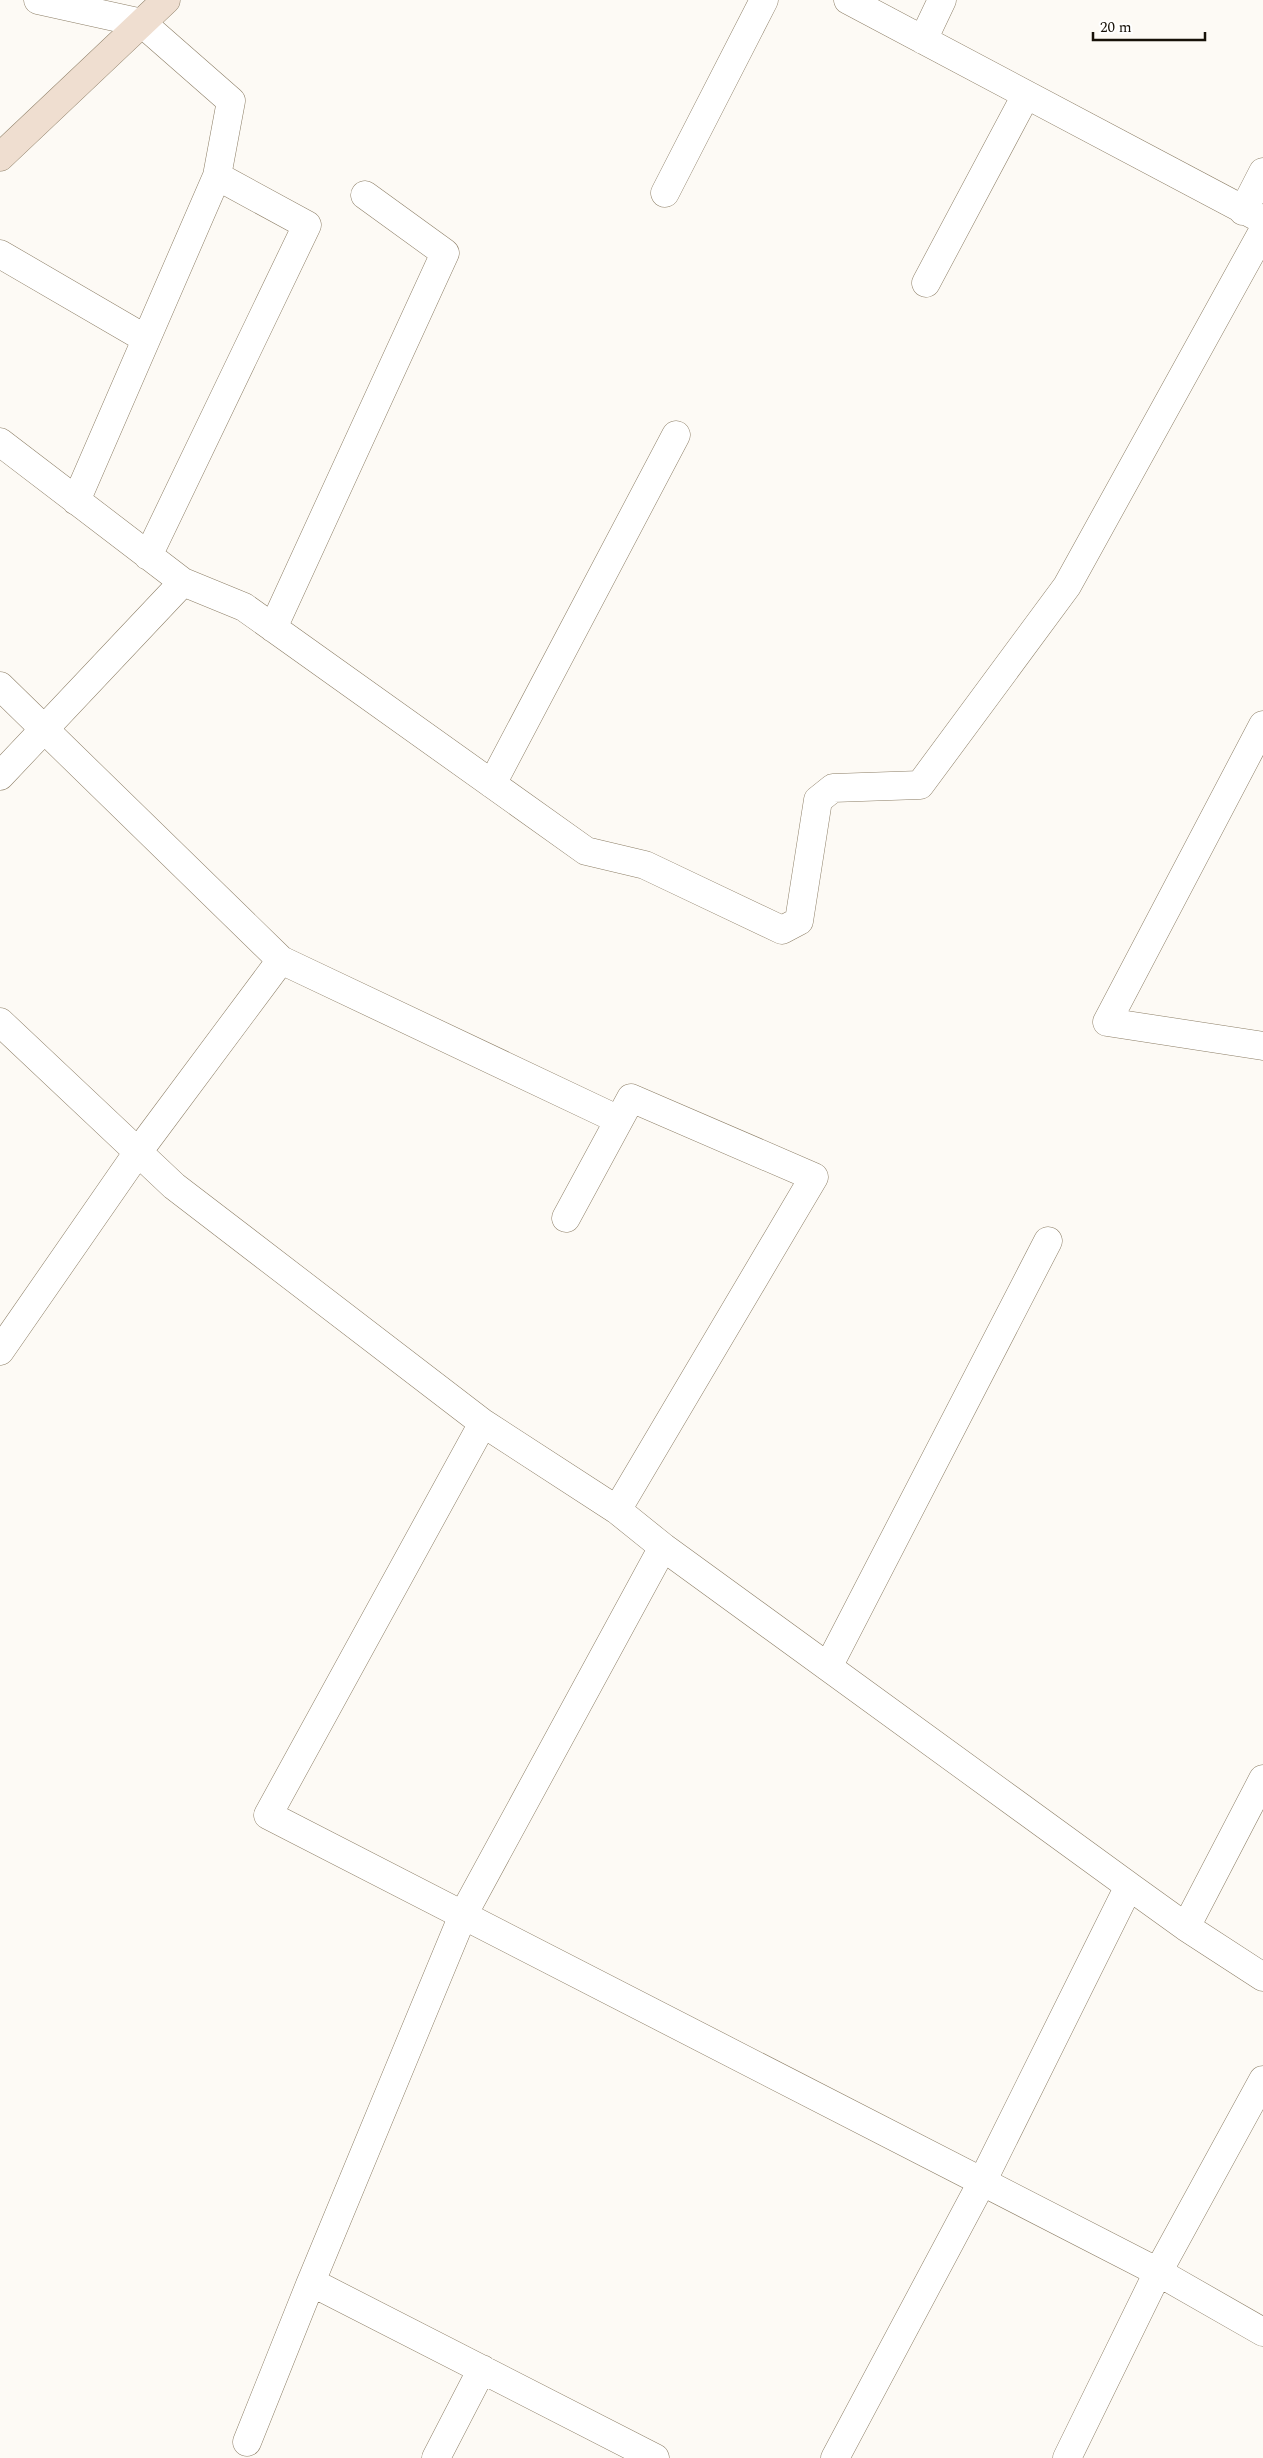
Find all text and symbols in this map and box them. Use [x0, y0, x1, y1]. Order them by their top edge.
scale bar [1093, 10, 1206, 42]
text: 20 m [1100, 16, 1132, 39]

